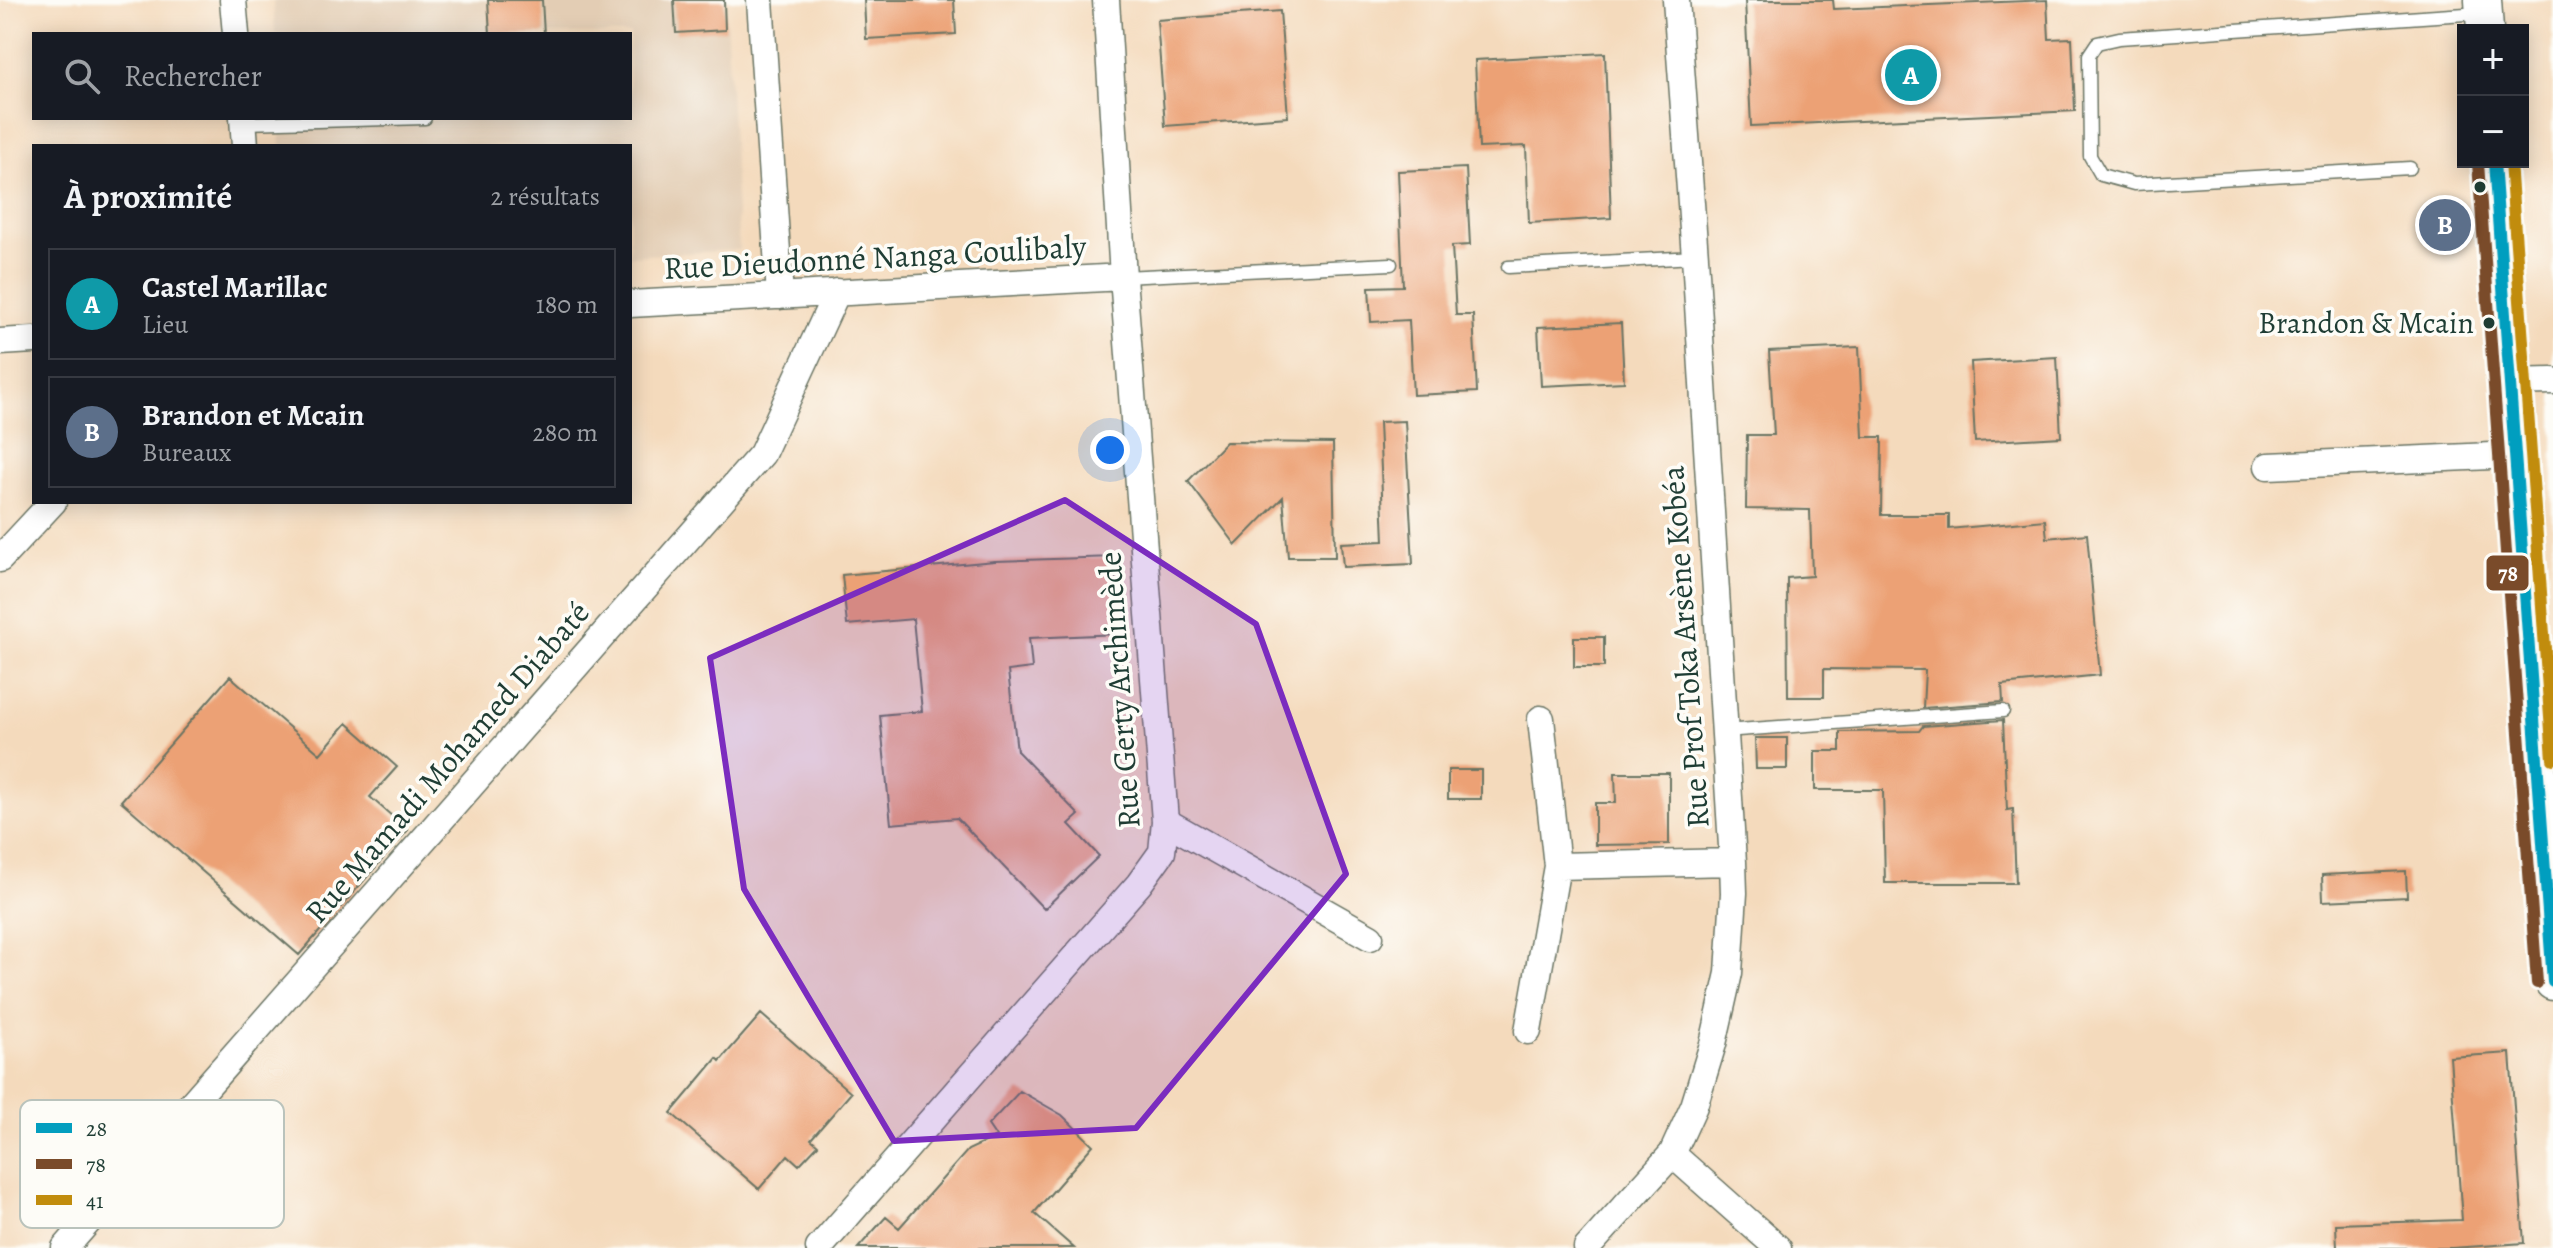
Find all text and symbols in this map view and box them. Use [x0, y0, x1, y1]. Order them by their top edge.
map controls [2457, 24, 2529, 168]
button: + [2457, 24, 2529, 96]
search box [32, 32, 632, 120]
pin: A [1885, 45, 1937, 105]
icon: search [60, 54, 104, 98]
text: Rechercher [124, 56, 262, 96]
button: − [2457, 96, 2529, 168]
text: À proximité [64, 173, 232, 220]
text: 2 résultats [491, 179, 600, 214]
unlabelled marker [2472, 179, 2488, 195]
pin: B [2419, 195, 2471, 255]
street label: Rue Dieudonné Nanga Coulibaly [663, 224, 1088, 290]
text: Castel Marillac [142, 267, 328, 307]
text: A [84, 287, 100, 322]
text: 180 m [536, 287, 598, 322]
place label: Brandon & Mcain [2258, 303, 2474, 343]
text: Lieu [142, 307, 188, 342]
marker: Brandon & Mcain [2481, 315, 2497, 331]
text: Brandon et Mcain [142, 395, 364, 435]
text: B [84, 415, 100, 450]
text: 280 m [532, 415, 598, 450]
your location [1090, 430, 1130, 470]
text: Bureaux [142, 435, 231, 470]
street label: Rue Prof Toka Arsène Kobéa [1650, 464, 1720, 830]
street label: Rue Gerty Archimède [1087, 550, 1151, 830]
line badge: 78 [2485, 554, 2530, 592]
text: 78 [2498, 559, 2518, 589]
street label: Rue Mamadi Mohamed Diabaté [295, 591, 599, 933]
legend [20, 1100, 284, 1228]
text: 28 [86, 1114, 107, 1144]
text: 78 [86, 1150, 106, 1180]
text: 41 [86, 1186, 104, 1216]

